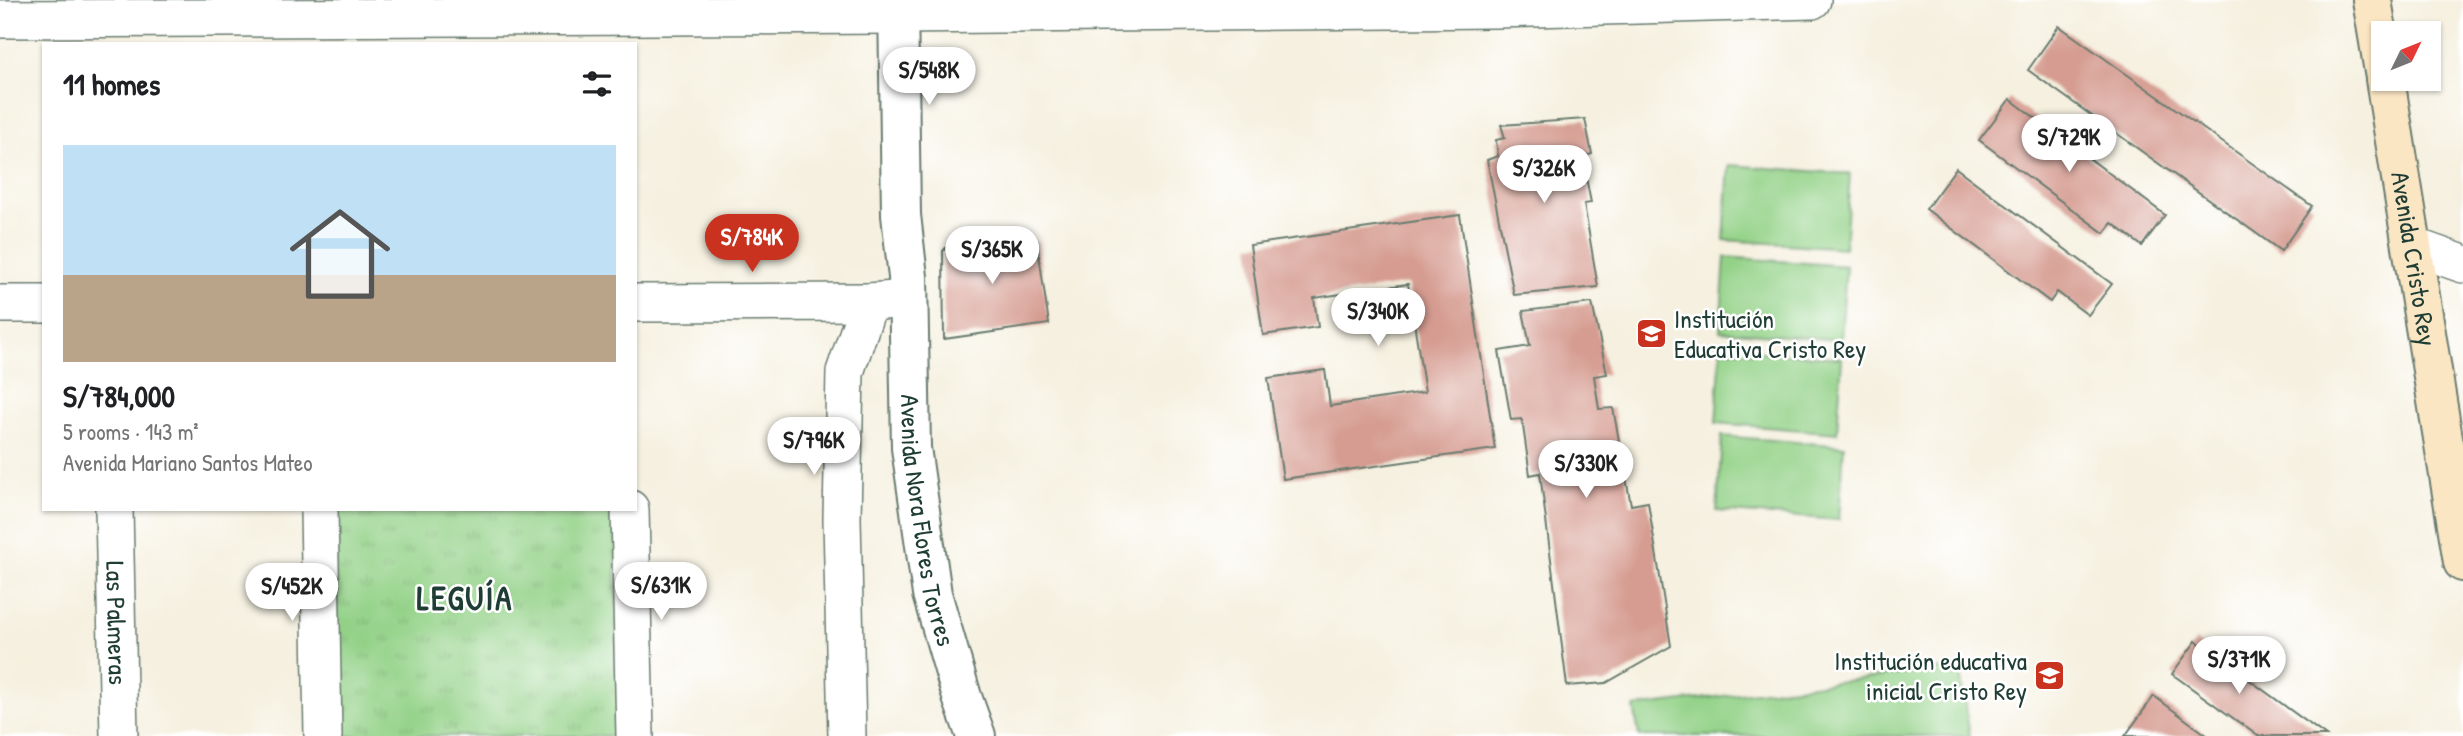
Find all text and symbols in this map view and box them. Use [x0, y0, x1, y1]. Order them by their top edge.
north arrow [2371, 21, 2441, 91]
map controls [2371, 21, 2441, 91]
pin: S/548K [872, 48, 986, 107]
text: S/548K [899, 54, 959, 85]
text: 11 homes [63, 64, 160, 104]
icon: filters [578, 65, 616, 103]
pin: S/729K [2012, 114, 2126, 174]
text: S/729K [2038, 121, 2100, 152]
pin: S/326K [1487, 146, 1601, 205]
text: S/326K [1513, 152, 1575, 183]
street label: Avenida Cristo Rey [2383, 169, 2446, 348]
icon: home [277, 191, 403, 317]
pin: S/784K [695, 215, 809, 274]
text: S/784K [721, 221, 783, 252]
pin: S/365K [935, 226, 1049, 286]
text: S/365K [961, 233, 1023, 264]
pin: S/340K [1321, 288, 1435, 348]
text: S/340K [1347, 295, 1409, 326]
place label: Institución Educativa Cristo Rey [1674, 301, 1866, 366]
school or university icon: Institución Educativa Cristo Rey [1634, 317, 1668, 351]
text: S/784,000 [63, 376, 175, 416]
street label: Avenida Nora Flores Torres [893, 394, 964, 650]
text: 5 rooms · 143 m² [63, 416, 199, 447]
pin: S/796K [757, 418, 871, 477]
text: S/796K [783, 424, 845, 455]
pin: S/330K [1529, 440, 1643, 500]
text: Avenida Mariano Santos Mateo [63, 447, 312, 478]
text: S/330K [1554, 447, 1618, 478]
street label: Las Palmeras [98, 561, 136, 685]
pin: S/631K [604, 562, 718, 622]
pin: S/452K [235, 564, 349, 623]
text: S/631K [631, 569, 691, 600]
text: S/452K [261, 570, 323, 601]
district label: LEGUÍA [417, 576, 513, 620]
pin: S/371K [2182, 636, 2296, 696]
place label: Institución educativa inicial Cristo Rey [1834, 643, 2027, 708]
text: S/371K [2208, 643, 2270, 674]
school or university icon: Institución educativa inicial Cristo Rey [2033, 659, 2067, 693]

